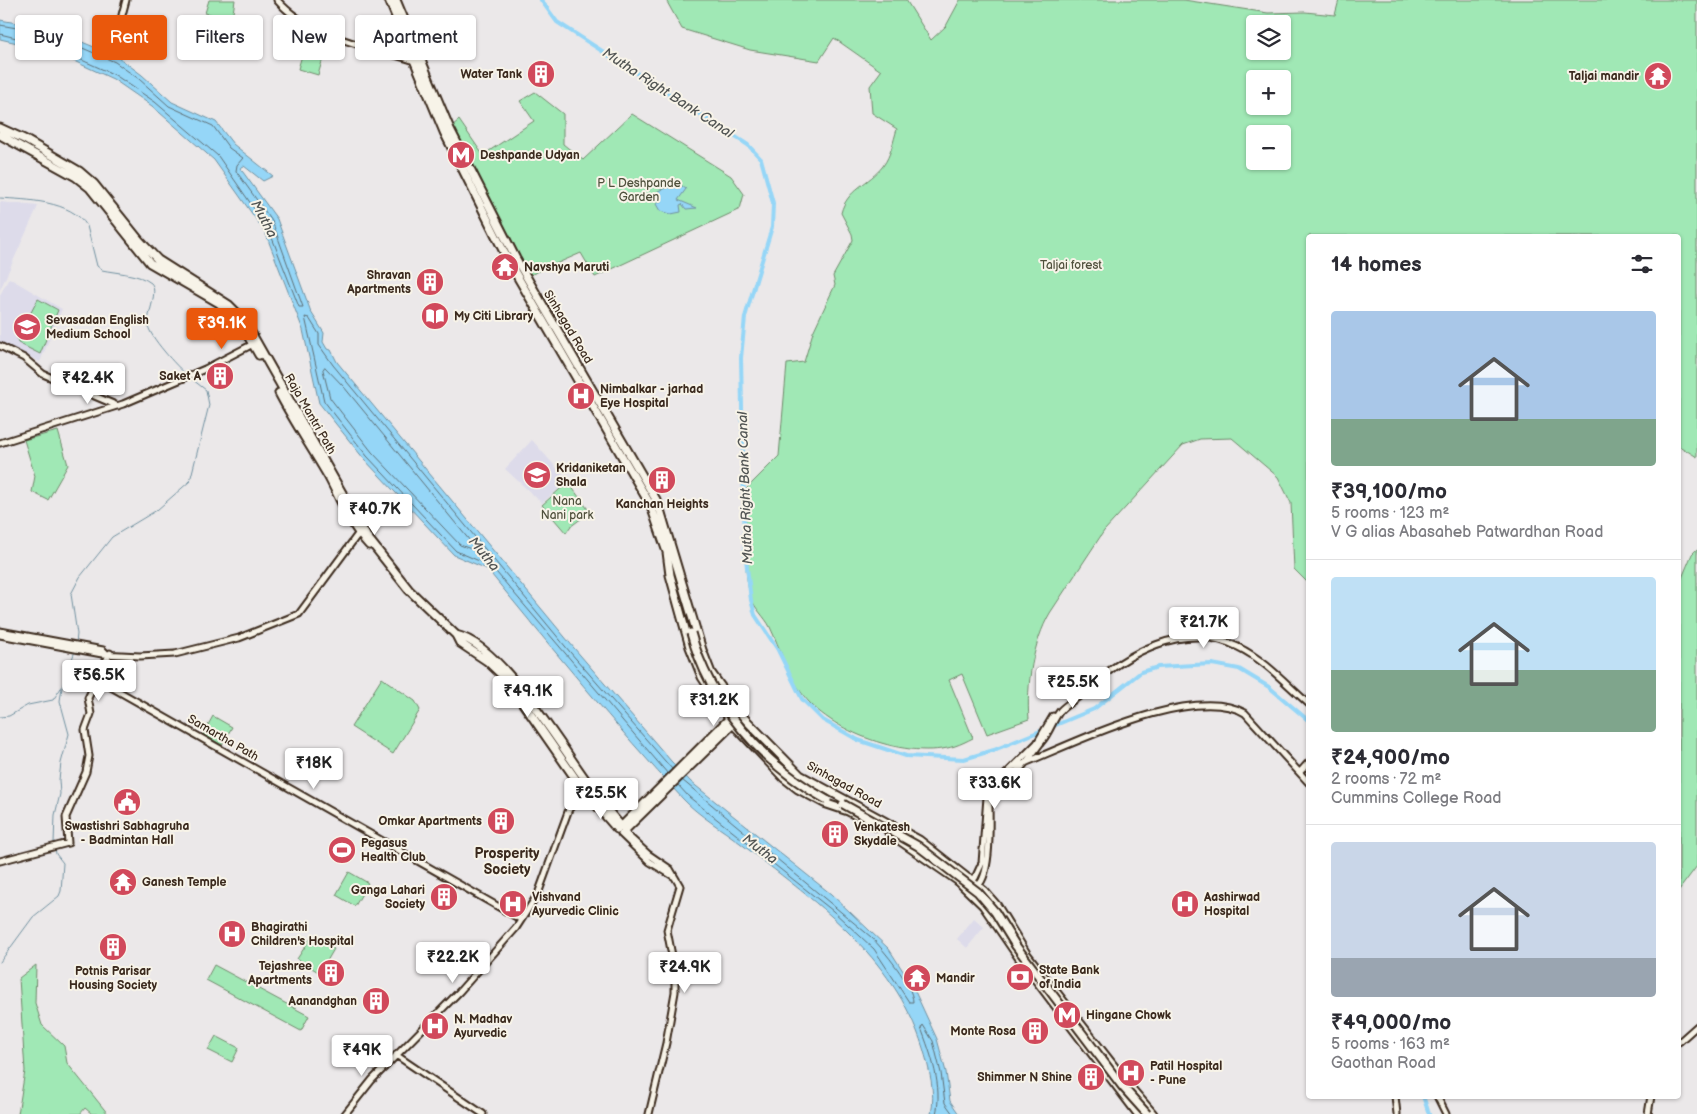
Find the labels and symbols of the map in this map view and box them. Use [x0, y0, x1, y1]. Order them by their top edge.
water label: Mutha Right Bank Canal [599, 44, 737, 142]
building icon: Water Tank [526, 59, 556, 89]
temple icon: Taljai mandir [1643, 61, 1673, 91]
place label: Water Tank [460, 67, 523, 82]
place label: Taljai mandir [1569, 69, 1639, 84]
metro station icon: Deshpande Udyan [446, 140, 476, 170]
place label: Deshpande Udyan [480, 148, 580, 163]
park label: P L Deshpande Garden [597, 176, 681, 205]
water label: Mutha [247, 197, 281, 241]
temple icon: Navshya Maruti [490, 252, 520, 282]
park label: Taljai forest [1040, 258, 1102, 273]
place label: Navshya Maruti [524, 260, 609, 275]
building icon: Shravan Apartments [415, 267, 445, 297]
place label: Shravan Apartments [346, 268, 411, 297]
street label: Sinhagad Road [540, 288, 596, 367]
library icon: My Citi Library [420, 301, 450, 331]
pin: ₹39.1K [181, 308, 263, 350]
place label: My Citi Library [454, 309, 534, 324]
school or university icon: Sevasadan English Medium School [12, 312, 42, 342]
place label: Sevasadan English Medium School [46, 313, 149, 342]
building icon: Saket A [205, 361, 235, 391]
pin: ₹42.4K [47, 362, 129, 405]
place label: Saket A [159, 369, 202, 384]
street label: Raja Mantri Path [281, 371, 339, 457]
hospital icon: Nimbalkar - jarhad Eye Hospital [566, 381, 596, 411]
place label: Nimbalkar - jarhad Eye Hospital [600, 382, 703, 411]
water label: Mutha Right Bank Canal [734, 410, 756, 565]
school or university icon: Kridaniketan Shala [522, 460, 552, 490]
place label: Kridaniketan Shala [556, 461, 626, 490]
building icon: Kanchan Heights [647, 465, 677, 495]
pin: ₹40.7K [334, 494, 416, 536]
park label: Nana Nani park [541, 494, 593, 523]
place label: Kanchan Heights [615, 497, 709, 512]
water label: Mutha [465, 533, 503, 575]
pin: ₹21.7K [1163, 606, 1245, 649]
pin: ₹56.5K [58, 660, 140, 702]
pin: ₹25.5K [1032, 666, 1114, 709]
pin: ₹49.1K [487, 676, 569, 718]
pin: ₹31.2K [673, 684, 755, 727]
street label: Samartha Path [185, 712, 262, 765]
pin: ₹18K [284, 748, 344, 790]
street label: Sinhagad Road [804, 758, 884, 812]
pin: ₹33.6K [954, 768, 1036, 810]
pin: ₹25.5K [560, 778, 642, 820]
public building icon: Swastishri Sabhagruha - Badmintan Hall [112, 787, 142, 817]
building icon: Omkar Apartments [486, 806, 516, 836]
place label: Omkar Apartments [378, 814, 482, 829]
place label: Swastishri Sabhagruha - Badmintan Hall [65, 819, 189, 848]
building icon: Venkatesh Skydale [820, 819, 850, 849]
place label: Venkatesh Skydale [854, 820, 910, 849]
water label: Mutha [739, 830, 781, 868]
sports icon: Pegasus Health Club [327, 835, 357, 865]
place label: Pegasus Health Club [361, 836, 426, 865]
district label: Prosperity Society [474, 845, 540, 878]
temple icon: Ganesh Temple [108, 867, 138, 897]
place label: Ganesh Temple [142, 875, 227, 890]
building icon: Ganga Lahari Society [429, 882, 459, 912]
place label: Ganga Lahari Society [351, 883, 425, 912]
hospital icon: Vishvand Ayurvedic Clinic [498, 889, 528, 919]
hospital icon: Aashirwad Hospital [1170, 889, 1200, 919]
place label: Vishvand Ayurvedic Clinic [531, 890, 619, 919]
place label: Aashirwad Hospital [1203, 890, 1260, 919]
hospital icon: Bhagirathi Children's Hospital [217, 919, 247, 949]
place label: Bhagirathi Children's Hospital [251, 920, 354, 949]
building icon: Potnis Parisar Housing Society [98, 932, 128, 962]
pin: ₹22.2K [412, 942, 494, 984]
pin: ₹24.9K [644, 952, 726, 994]
building icon: Tejashree Apartments [316, 958, 346, 988]
place label: Tejashree Apartments [247, 959, 312, 988]
bank icon: State Bank of India [1005, 962, 1035, 992]
temple icon: Mandir [902, 963, 932, 993]
place label: State Bank of India [1039, 963, 1100, 992]
place label: Potnis Parisar Housing Society [69, 964, 158, 993]
place label: Mandir [936, 971, 975, 986]
building icon: Aanandghan [361, 986, 391, 1016]
place label: Aanandghan [288, 994, 357, 1009]
metro station icon: Hingane Chowk [1052, 1000, 1082, 1030]
place label: Hingane Chowk [1086, 1008, 1172, 1023]
hospital icon: N. Madhav Ayurvedic [420, 1011, 450, 1041]
place label: N. Madhav Ayurvedic [453, 1012, 513, 1041]
building icon: Monte Rosa [1020, 1016, 1050, 1046]
place label: Monte Rosa [950, 1024, 1016, 1039]
pin: ₹49K [332, 1034, 392, 1077]
hospital icon: Patil Hospital - Pune [1116, 1058, 1146, 1088]
place label: Patil Hospital - Pune [1150, 1059, 1222, 1088]
building icon: Shimmer N Shine [1076, 1062, 1106, 1092]
place label: Shimmer N Shine [977, 1070, 1072, 1085]

